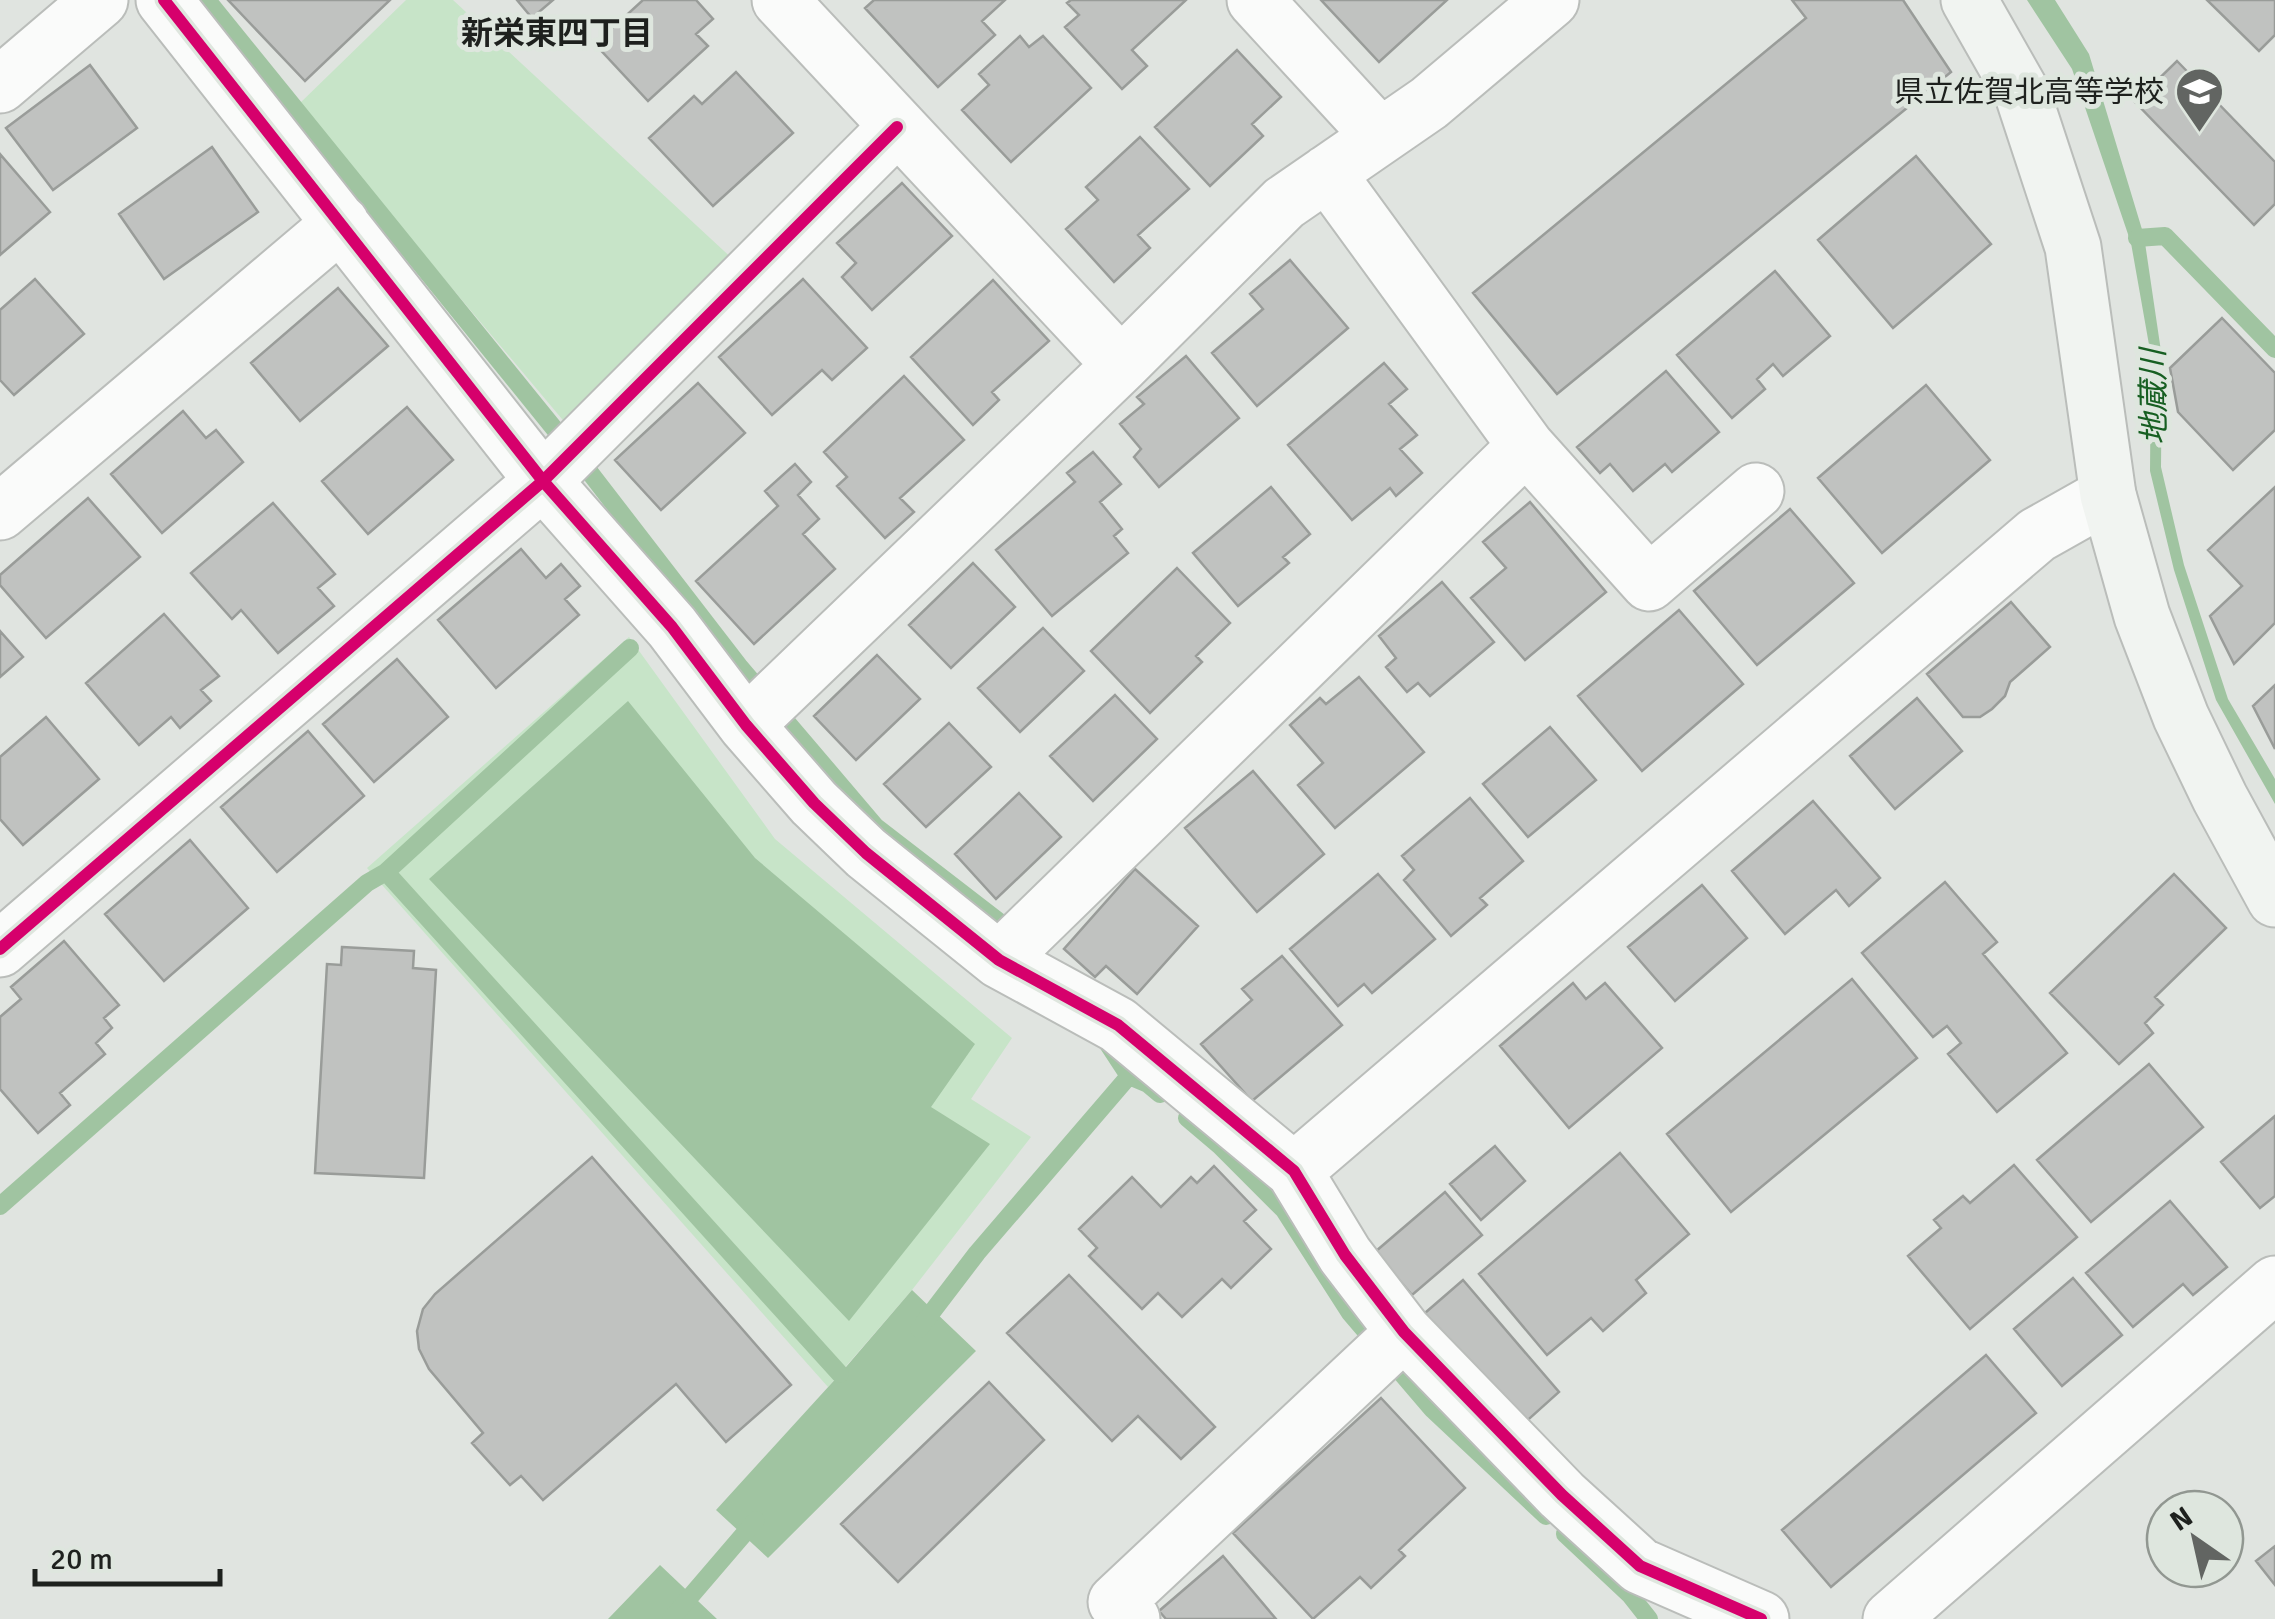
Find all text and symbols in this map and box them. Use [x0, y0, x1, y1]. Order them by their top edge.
district label: 新栄東四丁目 [461, 14, 653, 53]
school or university icon: 県立佐賀北高等学校 [2173, 66, 2225, 134]
place label: 県立佐賀北高等学校 [1894, 74, 2164, 111]
water label: 地蔵川 [2134, 346, 2174, 445]
north arrow [2145, 1489, 2245, 1589]
text: N [2164, 1500, 2199, 1539]
scale bar [35, 1524, 220, 1586]
text: 20 m [50, 1541, 113, 1578]

